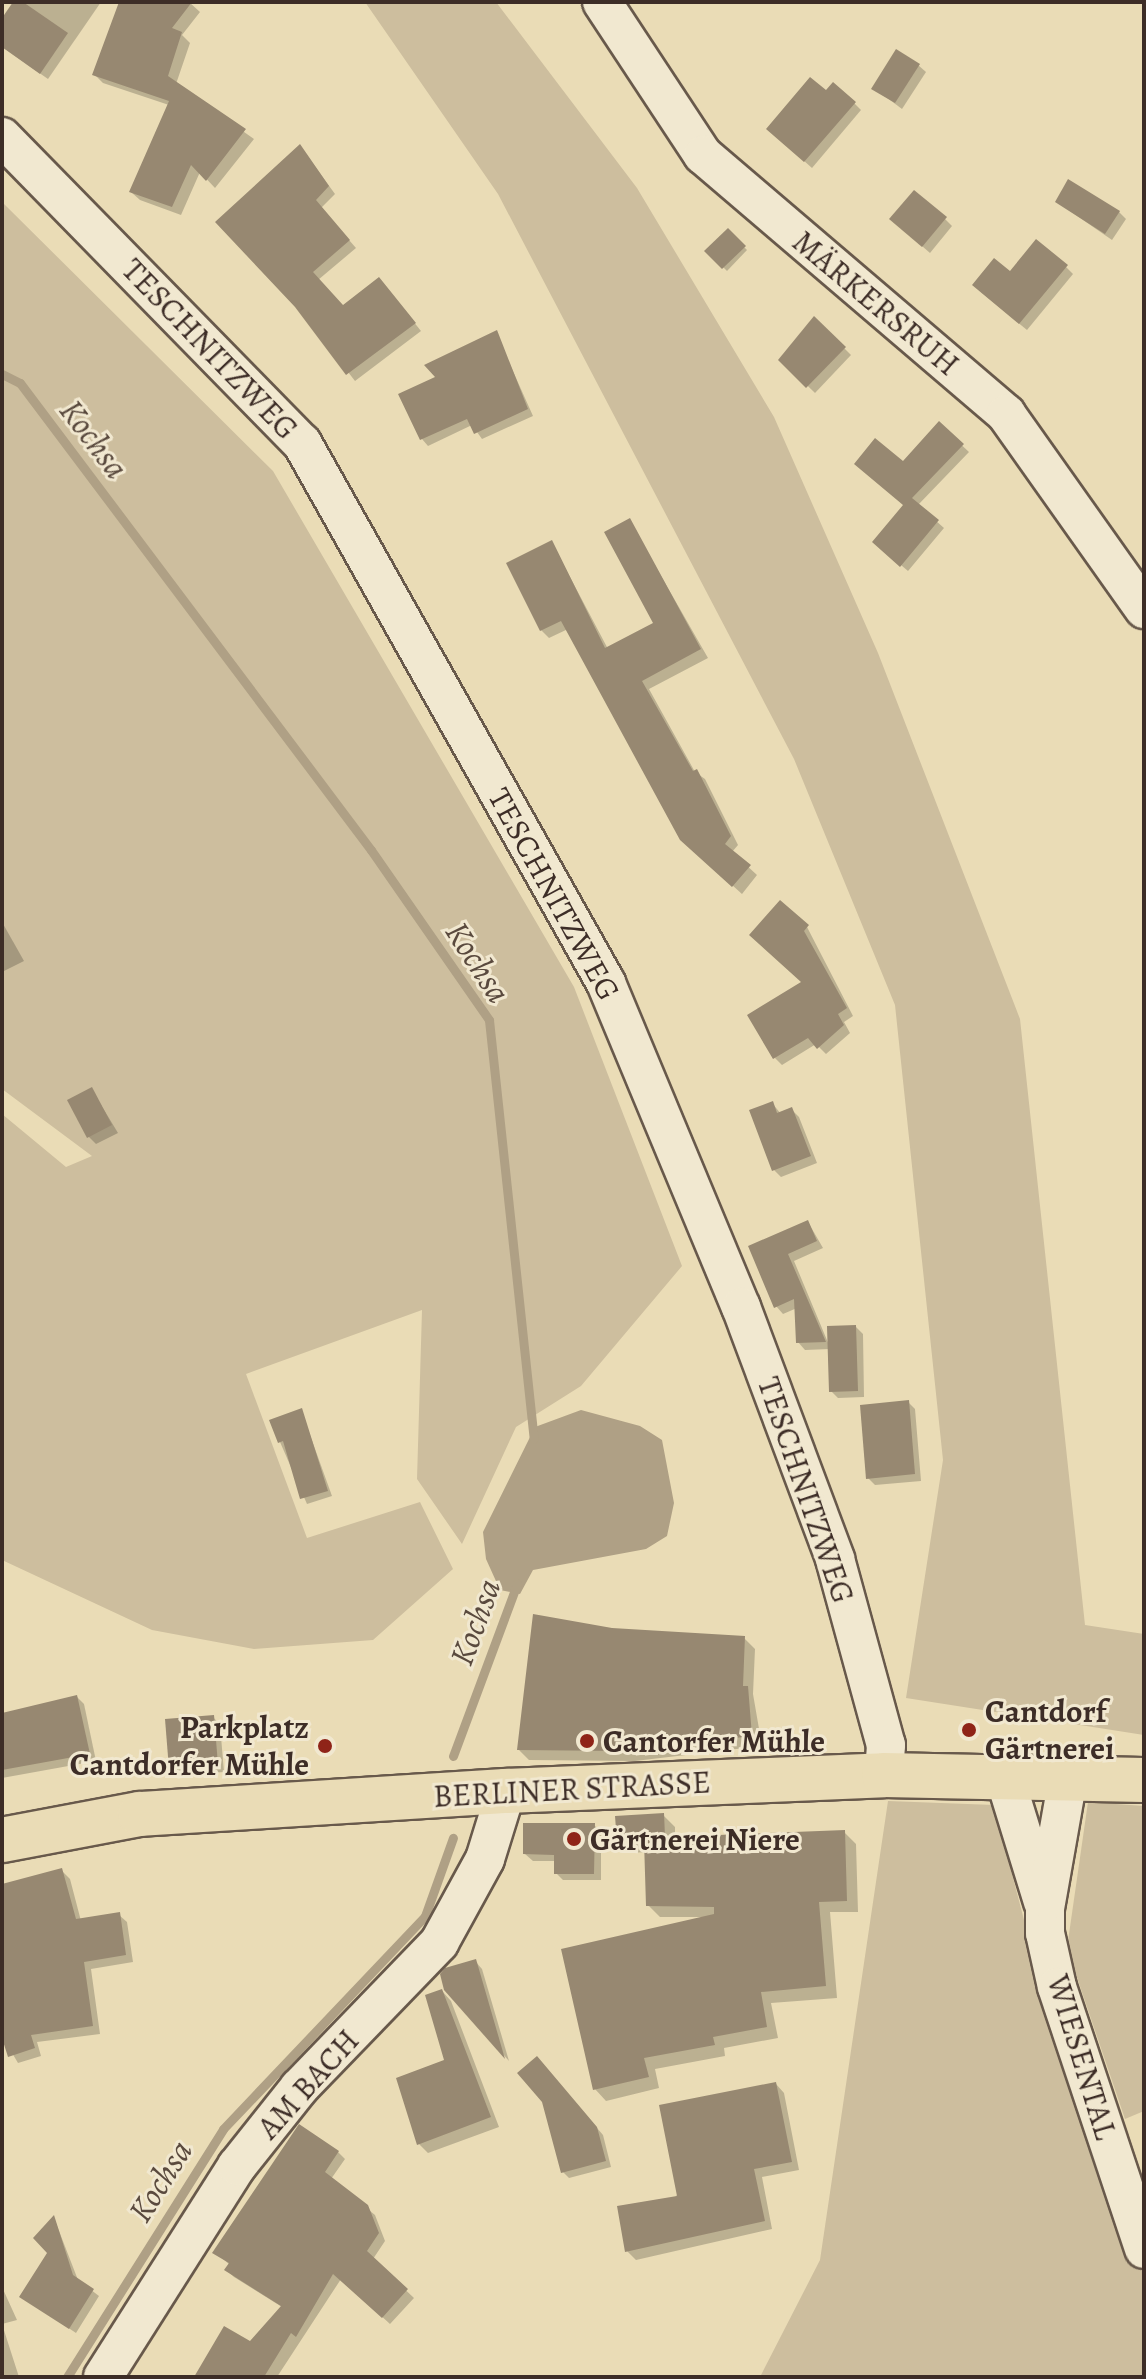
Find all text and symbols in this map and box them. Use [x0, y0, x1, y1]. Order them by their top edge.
street label: MÄRKERSRUH [785, 222, 967, 384]
street label: TESCHNITZWEG [114, 251, 306, 447]
water label: Kochsa [51, 391, 137, 487]
street label: TESCHNITZWEG [480, 781, 628, 1007]
water label: Kochsa [437, 914, 519, 1010]
street label: TESCHNITZWEG [749, 1372, 863, 1608]
water label: Kochsa [441, 1573, 509, 1671]
place label: Cantdorf Gärtnerei [985, 1693, 1114, 1768]
place label: Parkplatz Cantdorfer Mühle [70, 1709, 309, 1784]
marker: Cantdorf Gärtnerei [960, 1721, 978, 1739]
place label: Cantorfer Mühle [603, 1722, 825, 1760]
marker: Cantorfer Mühle [578, 1732, 596, 1750]
marker: Parkplatz Cantdorfer Mühle [316, 1737, 334, 1755]
street label: BERLINER STRASSE [432, 1763, 712, 1815]
place label: Gärtnerei Niere [590, 1820, 800, 1858]
marker: Gärtnerei Niere [565, 1830, 583, 1848]
street label: WIESENTAL [1039, 1970, 1125, 2144]
street label: AM BACH [249, 2021, 367, 2147]
water label: Kochsa [119, 2133, 201, 2229]

